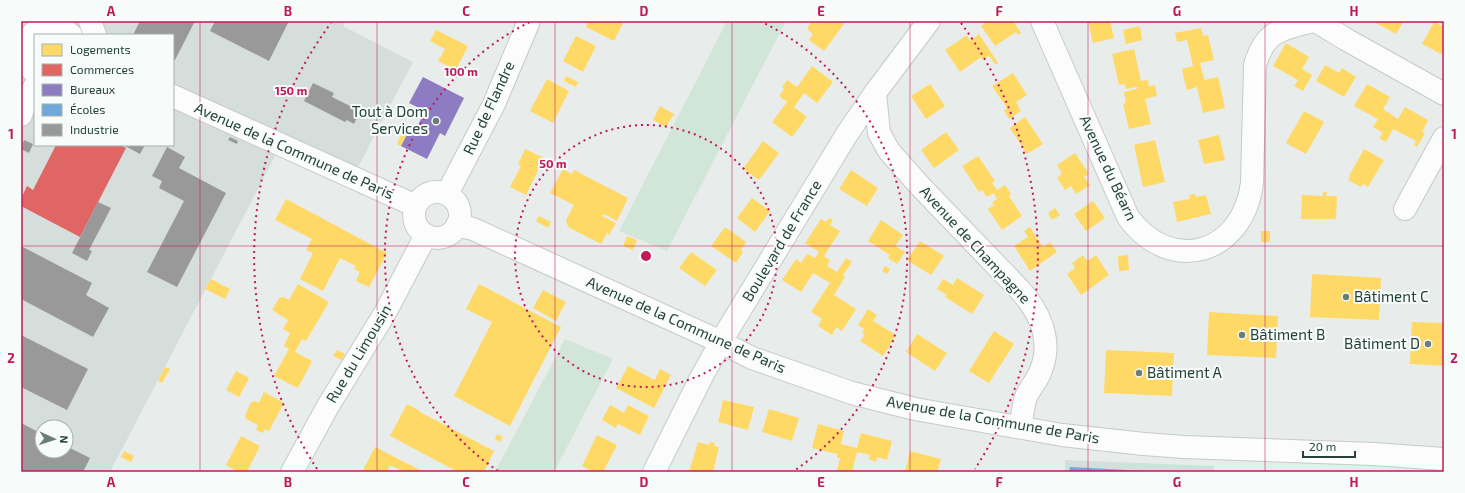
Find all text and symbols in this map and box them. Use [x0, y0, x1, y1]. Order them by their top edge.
text: A [107, 3, 116, 19]
text: B [284, 3, 292, 19]
text: C [462, 3, 470, 19]
text: D [640, 3, 649, 19]
text: E [817, 3, 825, 19]
text: F [995, 3, 1003, 19]
text: G [1173, 3, 1181, 19]
text: H [1350, 3, 1359, 19]
legend [34, 34, 174, 146]
text: Logements [70, 42, 131, 56]
street label: Rue de Flandre [459, 58, 518, 157]
text: Commerces [70, 62, 134, 76]
text: 100 m [444, 64, 478, 78]
text: Bureaux [70, 82, 116, 96]
text: 150 m [275, 83, 307, 97]
street label: Avenue de la Commune de Paris [192, 98, 397, 202]
text: Écoles [70, 102, 105, 116]
place label: Tout à Dom Services [352, 102, 428, 137]
street label: Avenue du Béarn [1077, 112, 1141, 223]
marker: Tout à Dom Services [431, 116, 441, 126]
text: Industrie [70, 122, 119, 136]
text: 1 [8, 126, 14, 142]
text: 1 [1451, 126, 1457, 142]
text: 50 m [539, 156, 567, 170]
street label: Boulevard de France [738, 176, 825, 305]
street label: Avenue de Champagne [917, 182, 1035, 307]
centre of rings [639, 249, 653, 263]
street label: Avenue de la Commune de Paris [584, 272, 789, 376]
place label: Bâtiment C [1354, 287, 1429, 305]
marker: Bâtiment C [1341, 292, 1351, 302]
street label: Rue du Limousin [322, 301, 395, 406]
place label: Bâtiment B [1250, 325, 1325, 343]
marker: Bâtiment B [1237, 330, 1247, 340]
place label: Bâtiment D [1344, 334, 1420, 352]
marker: Bâtiment D [1423, 339, 1433, 349]
text: 2 [7, 350, 15, 366]
text: 2 [1450, 350, 1458, 366]
place label: Bâtiment A [1147, 363, 1223, 381]
marker: Bâtiment A [1134, 368, 1144, 378]
street label: Avenue de la Commune de Paris [885, 391, 1101, 447]
north arrow [34, 419, 74, 459]
scale bar [1303, 433, 1355, 459]
text: N [58, 435, 71, 444]
text: 20 m [1309, 439, 1336, 453]
text: A [107, 474, 116, 490]
text: B [284, 474, 292, 490]
text: C [462, 474, 470, 490]
text: D [640, 474, 649, 490]
text: E [817, 474, 825, 490]
text: F [995, 474, 1003, 490]
text: G [1173, 474, 1181, 490]
text: H [1350, 474, 1359, 490]

